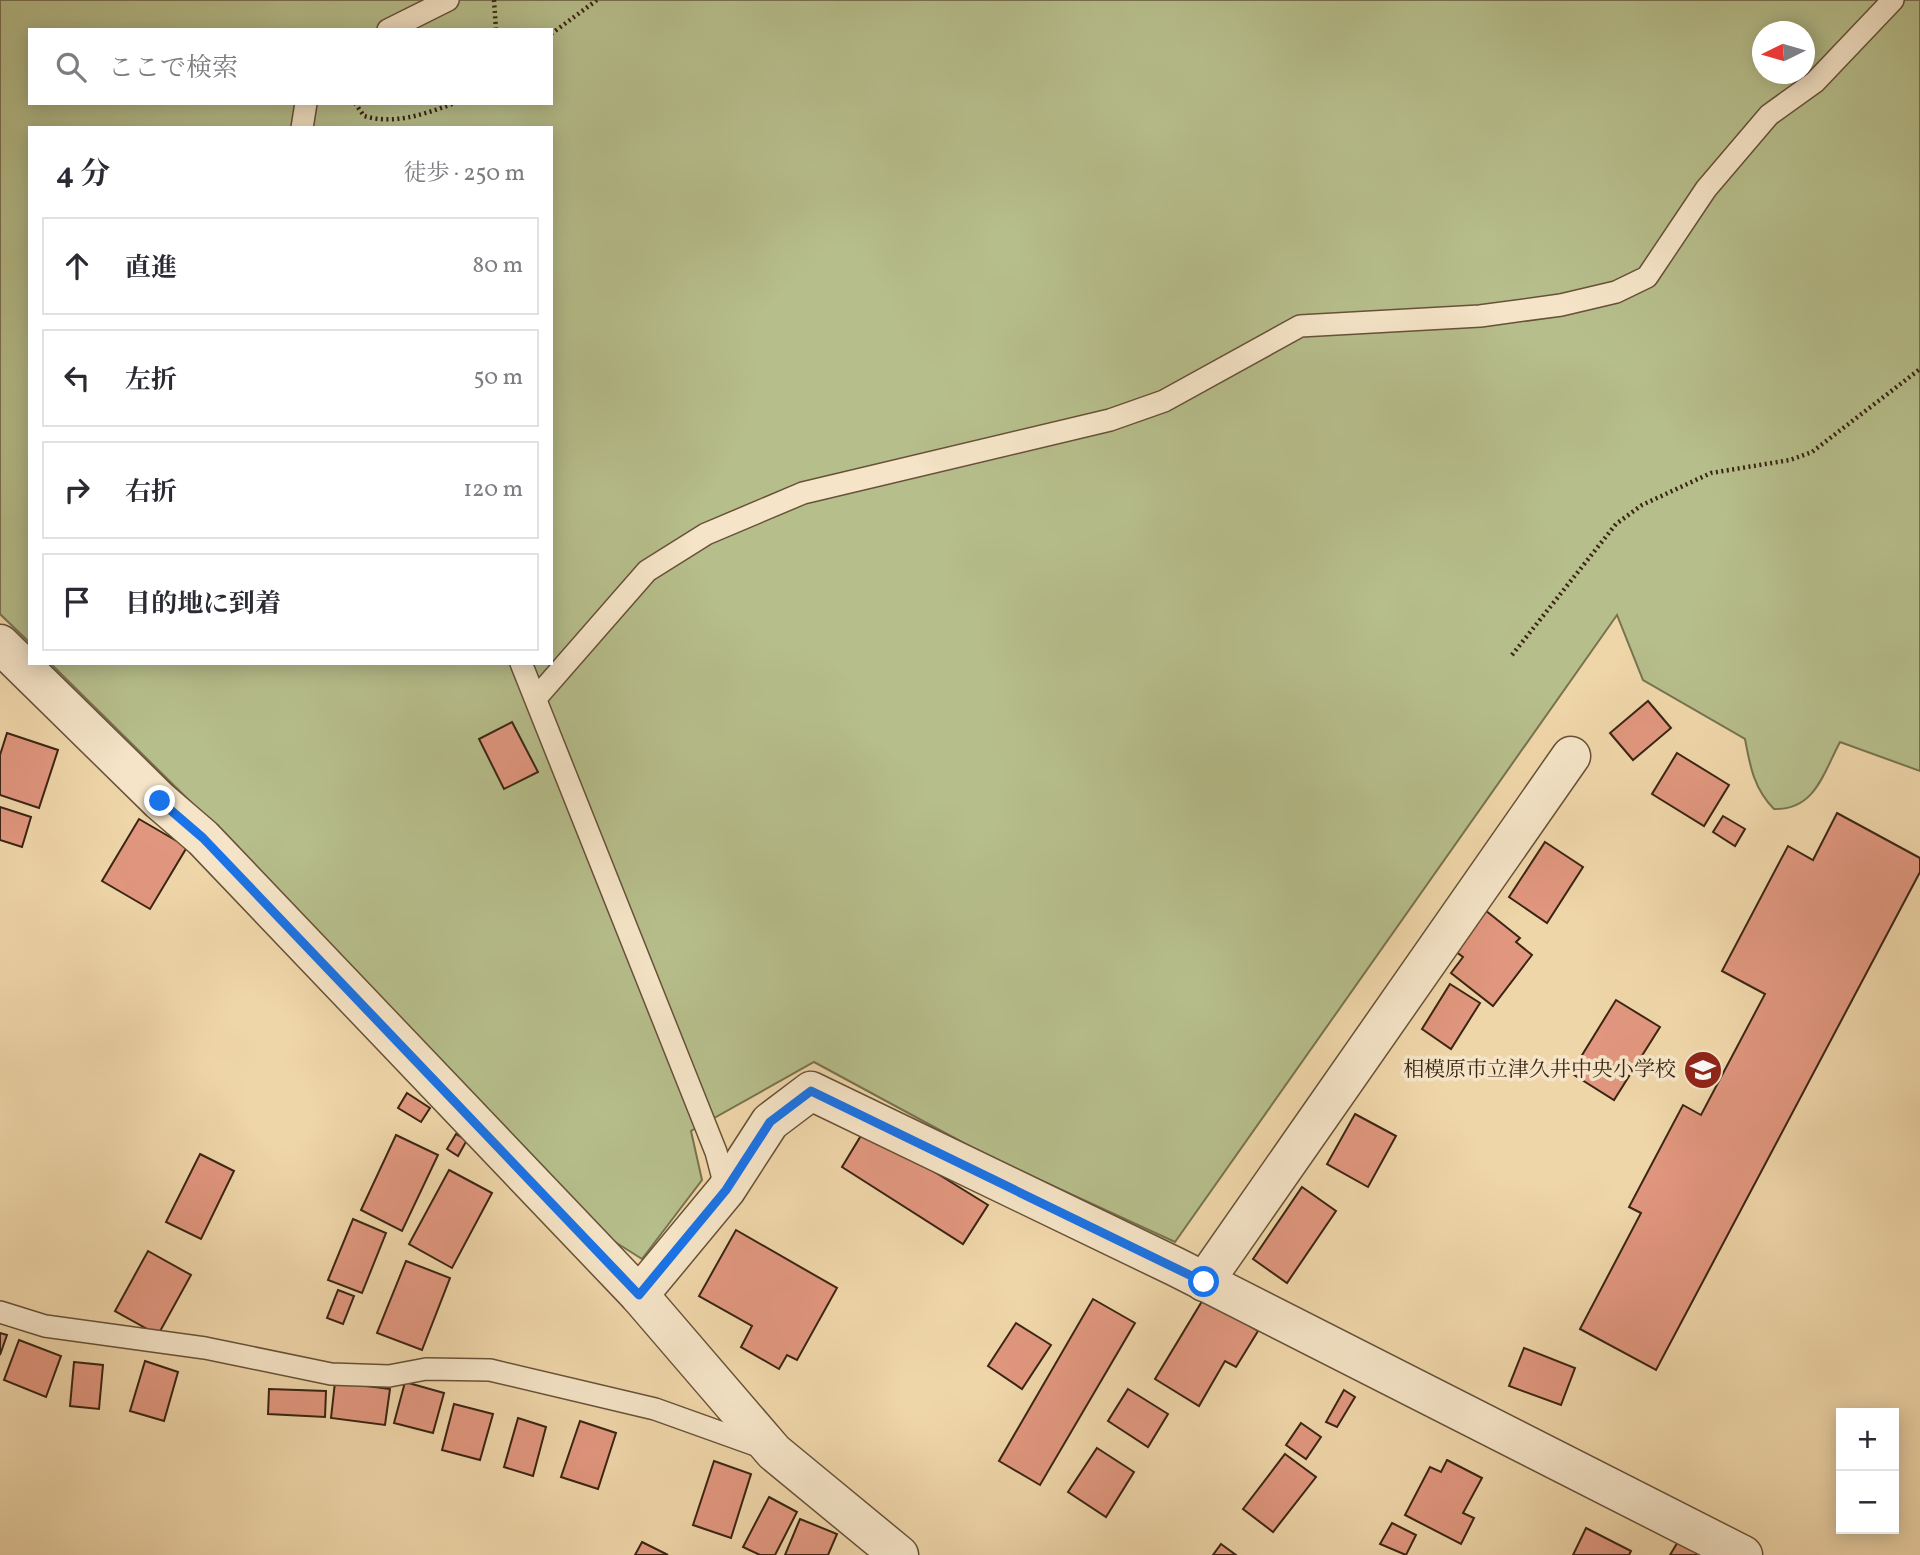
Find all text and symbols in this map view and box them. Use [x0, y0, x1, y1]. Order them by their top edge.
north arrow [1752, 21, 1815, 84]
search box [28, 28, 553, 105]
icon: search [52, 48, 90, 86]
text: ここで検索 [108, 51, 238, 87]
text: 4 分 [56, 154, 110, 196]
text: 徒歩 · 250 m [404, 158, 525, 190]
icon: ahead [58, 247, 96, 285]
text: 80 m [473, 250, 523, 282]
text: 直進 [125, 251, 177, 287]
icon: left [58, 359, 96, 397]
text: 50 m [474, 362, 523, 394]
text: 左折 [125, 363, 177, 399]
icon: right [58, 471, 96, 509]
text: 120 m [463, 474, 523, 506]
text: 右折 [125, 475, 177, 511]
icon: arrive [58, 583, 96, 621]
text: 目的地に到着 [125, 587, 281, 623]
route end [144, 785, 175, 816]
school or university icon: 相模原市立津久井中央小学校 [1682, 1049, 1724, 1091]
place label: 相模原市立津久井中央小学校 [1403, 1056, 1676, 1085]
route start [1188, 1266, 1219, 1297]
map controls [1836, 1408, 1899, 1534]
button: + [1836, 1408, 1899, 1471]
button: − [1836, 1471, 1899, 1534]

